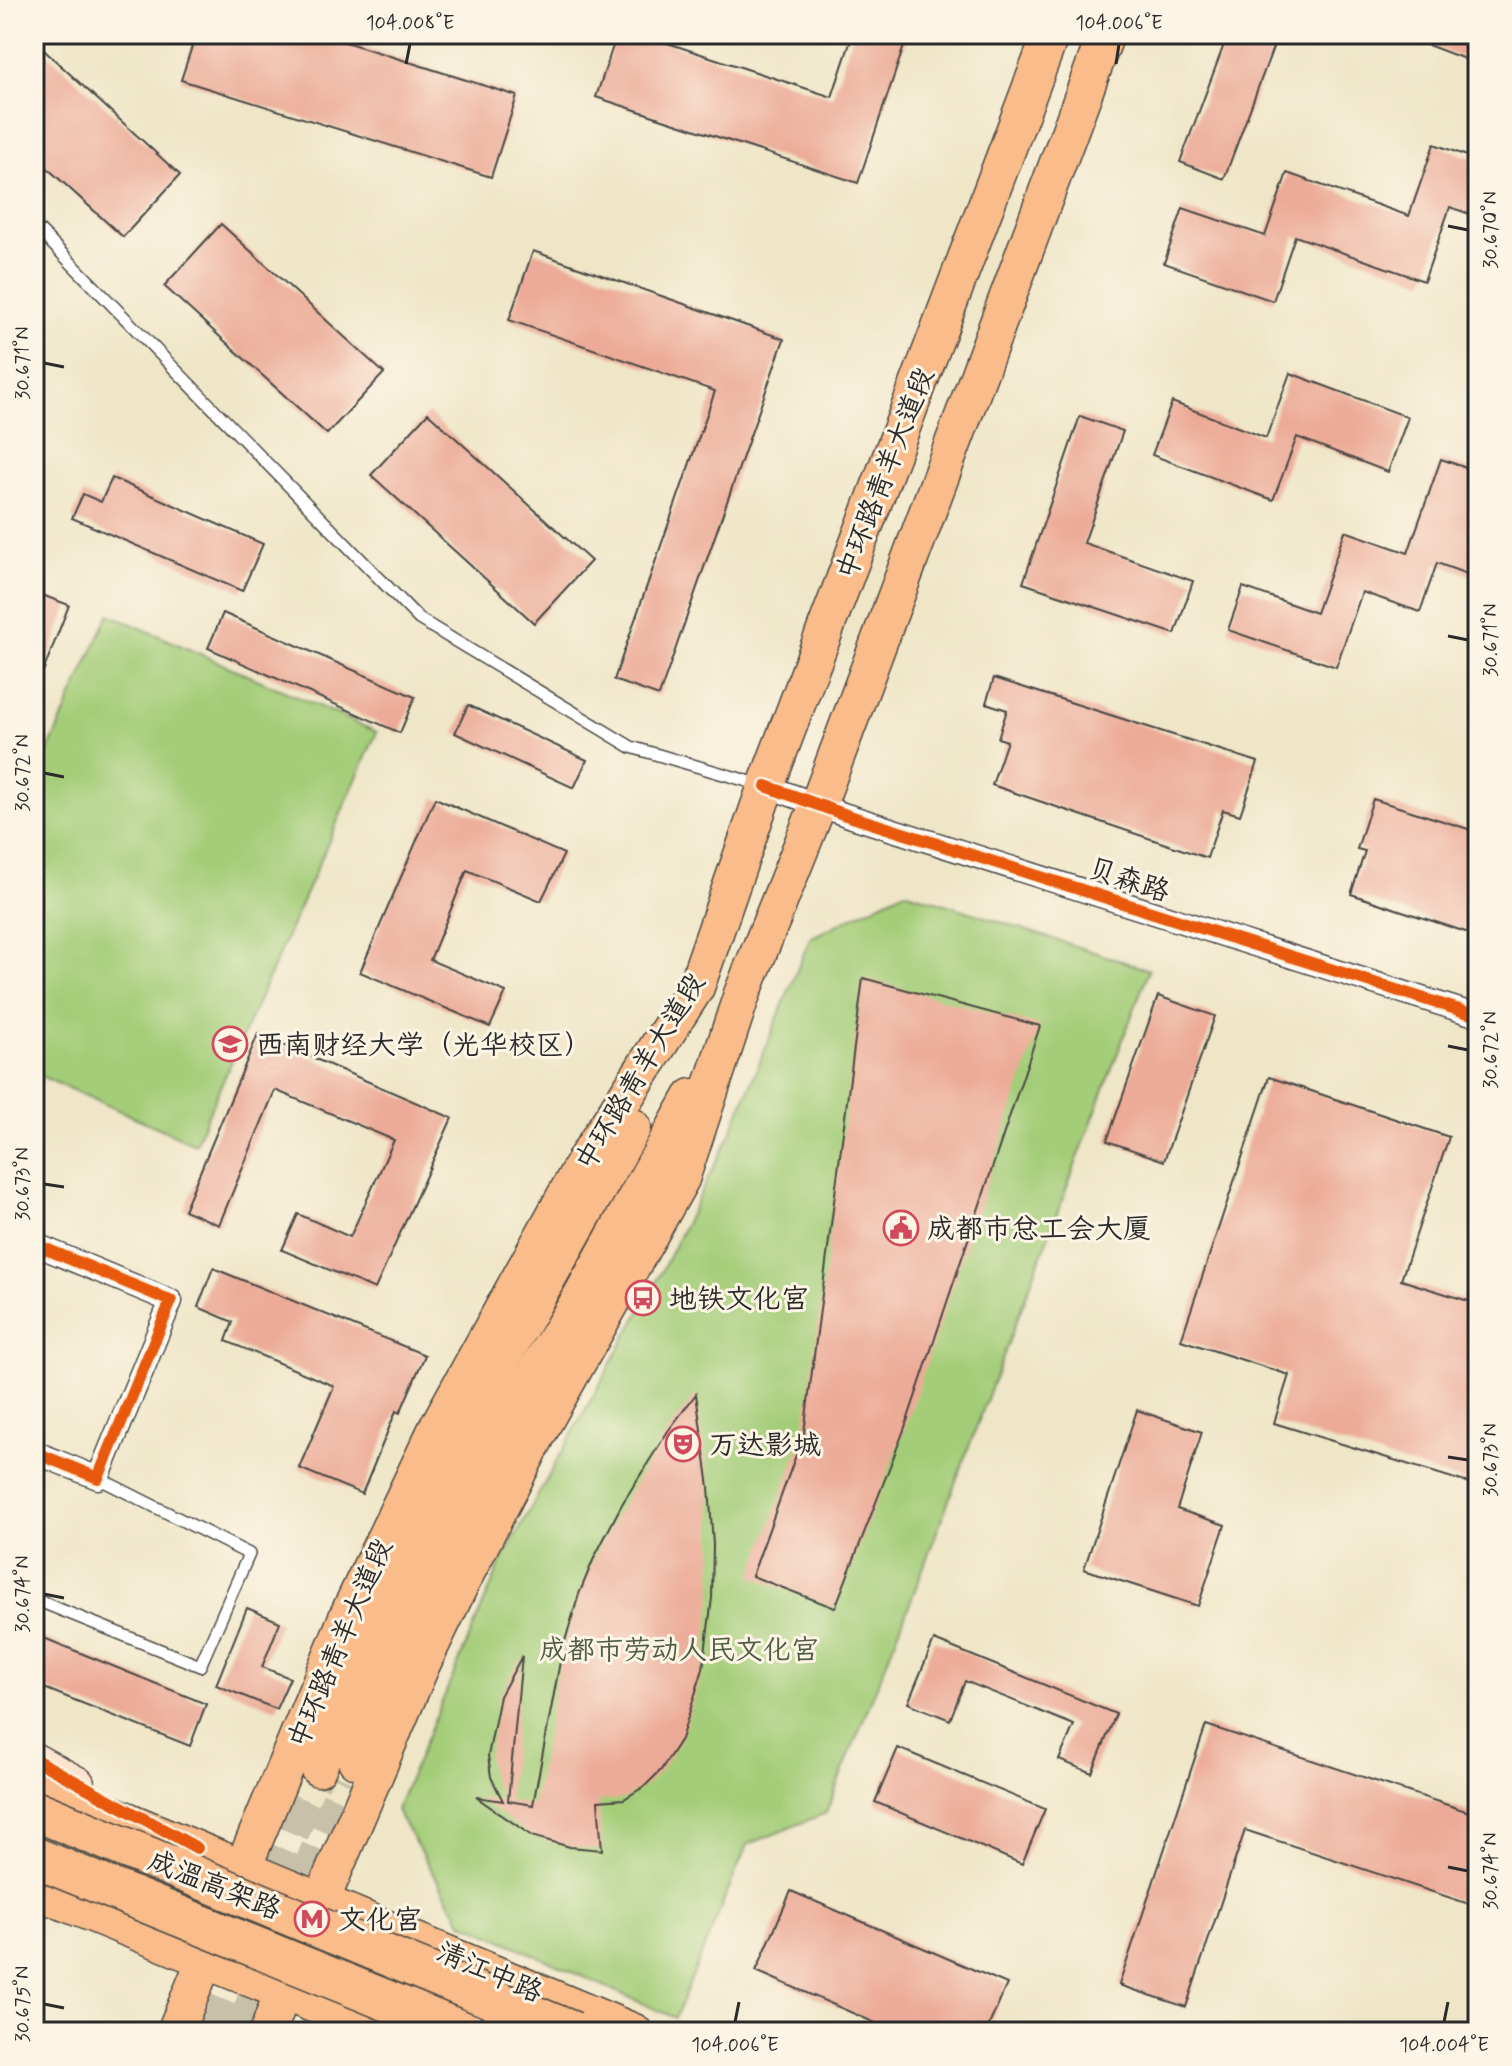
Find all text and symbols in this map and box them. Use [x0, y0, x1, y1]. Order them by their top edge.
text: 104.008°E [366, 10, 454, 37]
text: 104.006°E [1075, 10, 1163, 37]
text: 30.670°N [1478, 191, 1505, 269]
text: 30.671°N [10, 326, 37, 400]
street label: 中环路青羊大道段 [829, 363, 944, 585]
text: 30.671°N [1478, 603, 1505, 677]
text: 30.672°N [10, 734, 37, 812]
street label: 贝森路 [1083, 851, 1174, 912]
street label: 中环路青羊大道段 [568, 967, 715, 1178]
text: 30.672°N [1478, 1011, 1505, 1089]
school or university icon: 西南财经大学（光华校区） [211, 1025, 249, 1063]
place label: 西南财经大学（光华校区） [256, 1028, 592, 1065]
text: 30.673°N [10, 1147, 37, 1221]
public building icon: 成都市总工会大厦 [882, 1209, 920, 1247]
place label: 成都市总工会大厦 [927, 1212, 1151, 1249]
bus stop icon: 地铁文化宫 [624, 1279, 662, 1317]
place label: 地铁文化宫 [669, 1282, 809, 1319]
text: 30.673°N [1478, 1423, 1505, 1497]
theatre icon: 万达影城 [664, 1425, 702, 1463]
place label: 万达影城 [709, 1428, 821, 1465]
street label: 中环路青羊大道段 [281, 1534, 402, 1754]
text: 30.674°N [10, 1555, 37, 1633]
park label: 成都市劳动人民文化宫 [539, 1633, 819, 1670]
text: 30.674°N [1478, 1832, 1505, 1910]
street label: 成温高架路 [142, 1843, 286, 1930]
metro station icon: 文化宫 [293, 1900, 331, 1938]
place label: 文化宫 [338, 1903, 422, 1940]
street label: 清江中路 [430, 1934, 548, 2012]
text: 30.675°N [10, 1966, 37, 2042]
text: 104.006°E [691, 2032, 779, 2059]
text: 104.004°E [1399, 2032, 1489, 2059]

